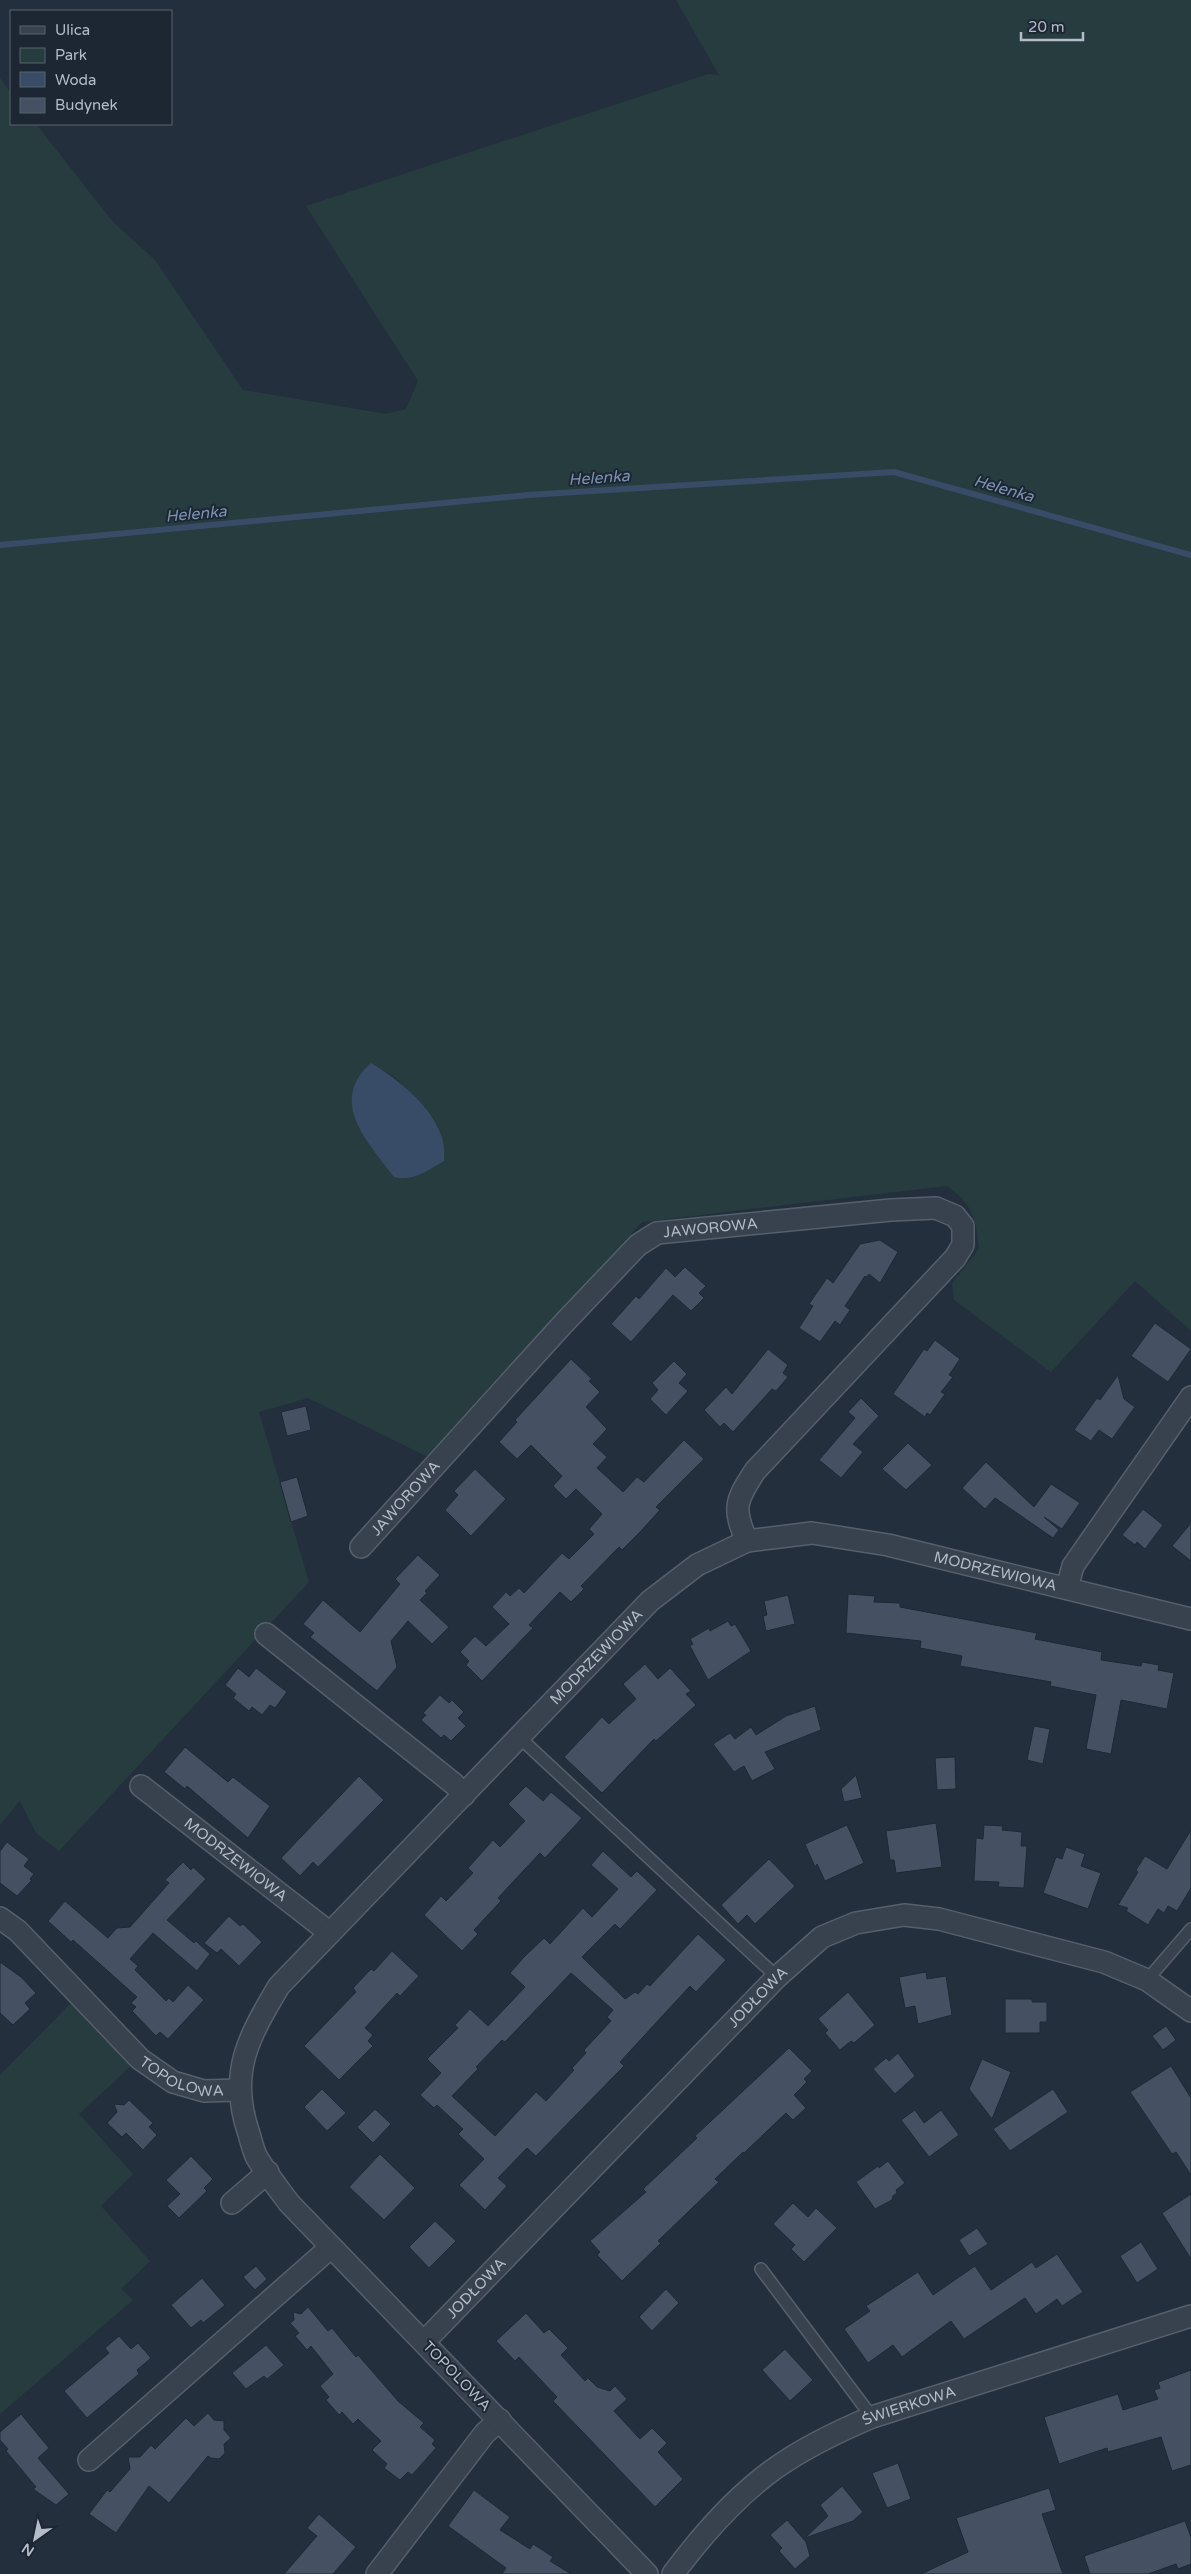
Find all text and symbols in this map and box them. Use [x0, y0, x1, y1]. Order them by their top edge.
legend [10, 10, 172, 125]
scale bar [1021, 10, 1084, 42]
text: 20 m [1028, 18, 1065, 36]
text: Ulica [55, 21, 90, 39]
text: Park [55, 46, 87, 64]
text: Woda [55, 71, 97, 89]
text: Budynek [55, 96, 118, 114]
water label: Helenka [568, 466, 631, 490]
water label: Helenka [972, 471, 1037, 507]
water label: Helenka [165, 501, 228, 527]
street label: JAWOROWA [662, 1214, 759, 1241]
street label: JAWOROWA [367, 1457, 444, 1539]
street label: MODRZEWIOWA [932, 1548, 1059, 1595]
street label: MODRZEWIOWA [546, 1605, 646, 1708]
street label: MODRZEWIOWA [181, 1814, 291, 1905]
street label: JODŁOWA [724, 1963, 791, 2031]
street label: TOPOLOWA [136, 2053, 224, 2100]
street label: JODŁOWA [443, 2254, 510, 2322]
street label: TOPOLOWA [419, 2337, 495, 2415]
street label: ŚWIERKOWA [859, 2382, 958, 2429]
north arrow [10, 2514, 60, 2564]
text: N [19, 2539, 38, 2560]

